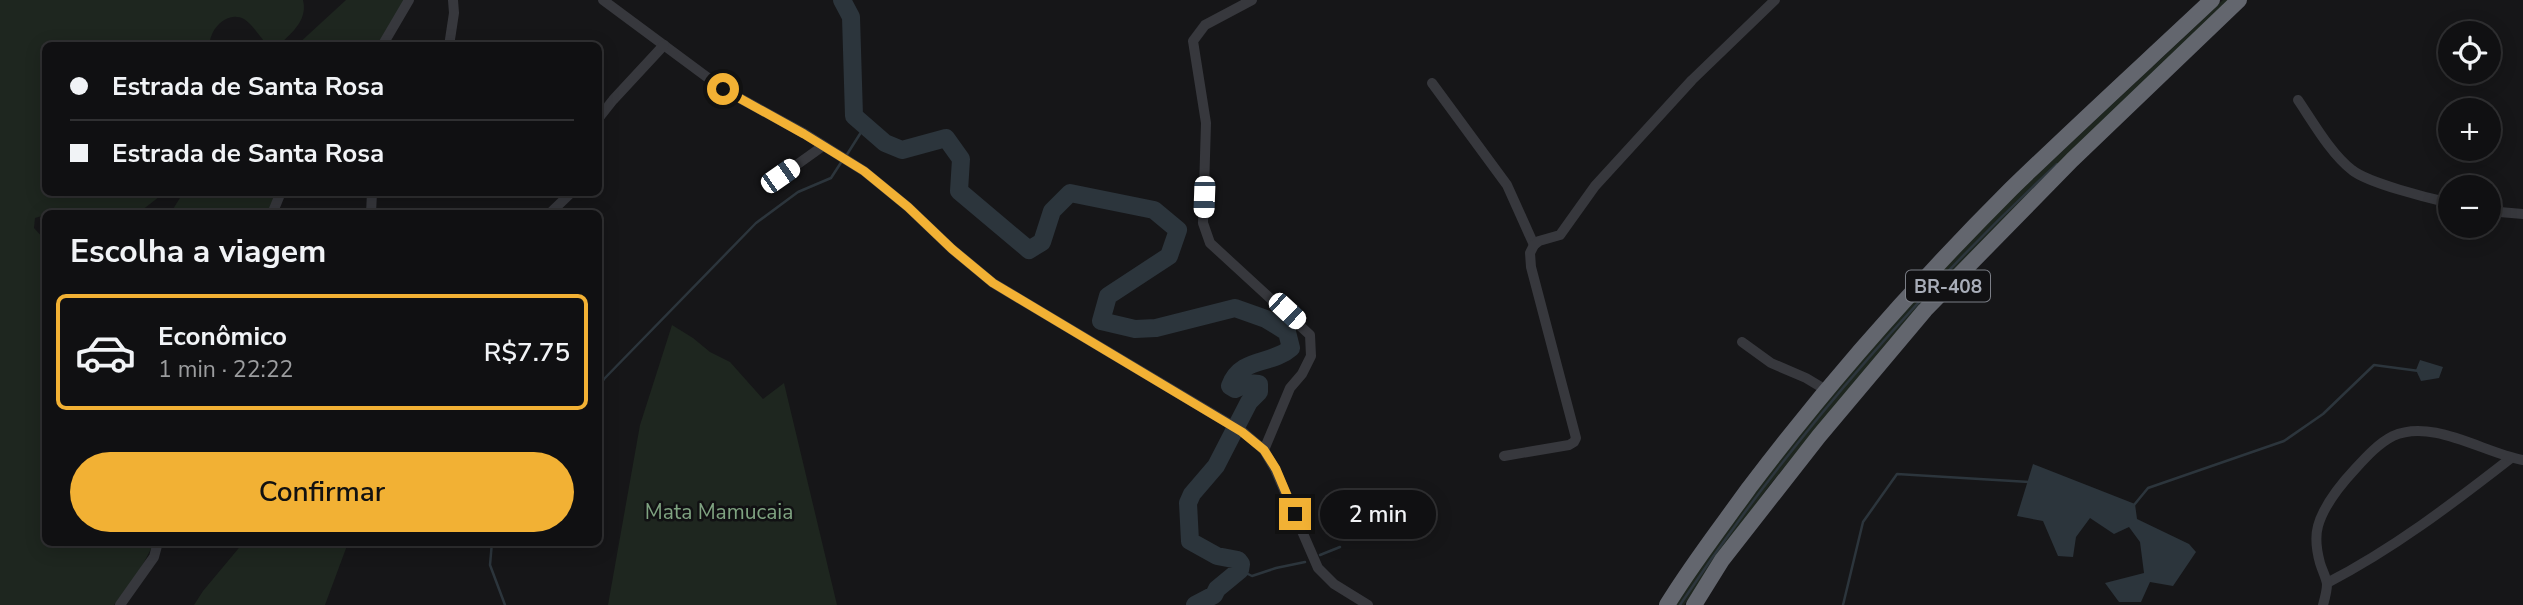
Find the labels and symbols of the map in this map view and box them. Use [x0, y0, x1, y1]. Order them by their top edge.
route start [707, 73, 739, 105]
car [757, 155, 804, 197]
car [1193, 176, 1216, 218]
road number: BR-408 [1906, 270, 1990, 302]
car [1265, 289, 1310, 333]
callout: 2 min [1320, 490, 1435, 538]
park label: Mata Mamucaia [645, 498, 793, 526]
route end [1279, 498, 1311, 530]

